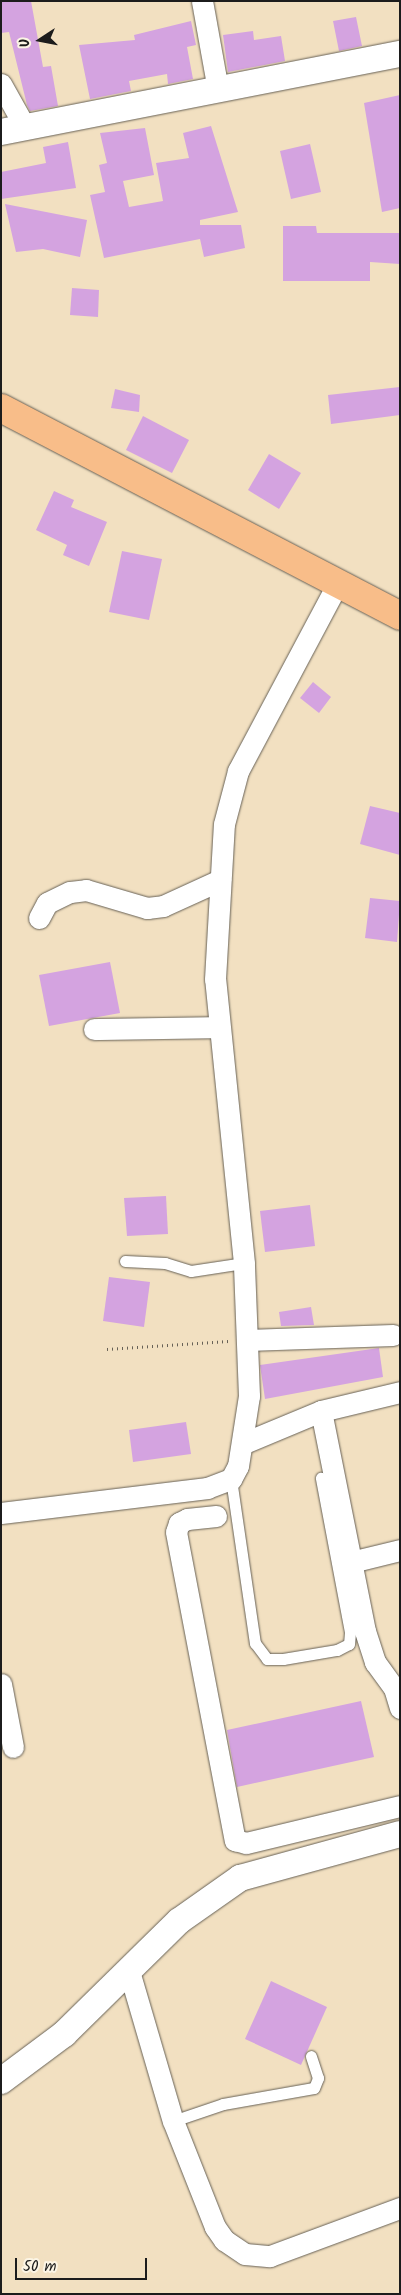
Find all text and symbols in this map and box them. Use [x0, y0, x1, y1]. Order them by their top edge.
north arrow [15, 15, 65, 65]
text: U [14, 37, 37, 49]
scale bar [18, 2248, 150, 2280]
text: 50 m [23, 2255, 57, 2279]

